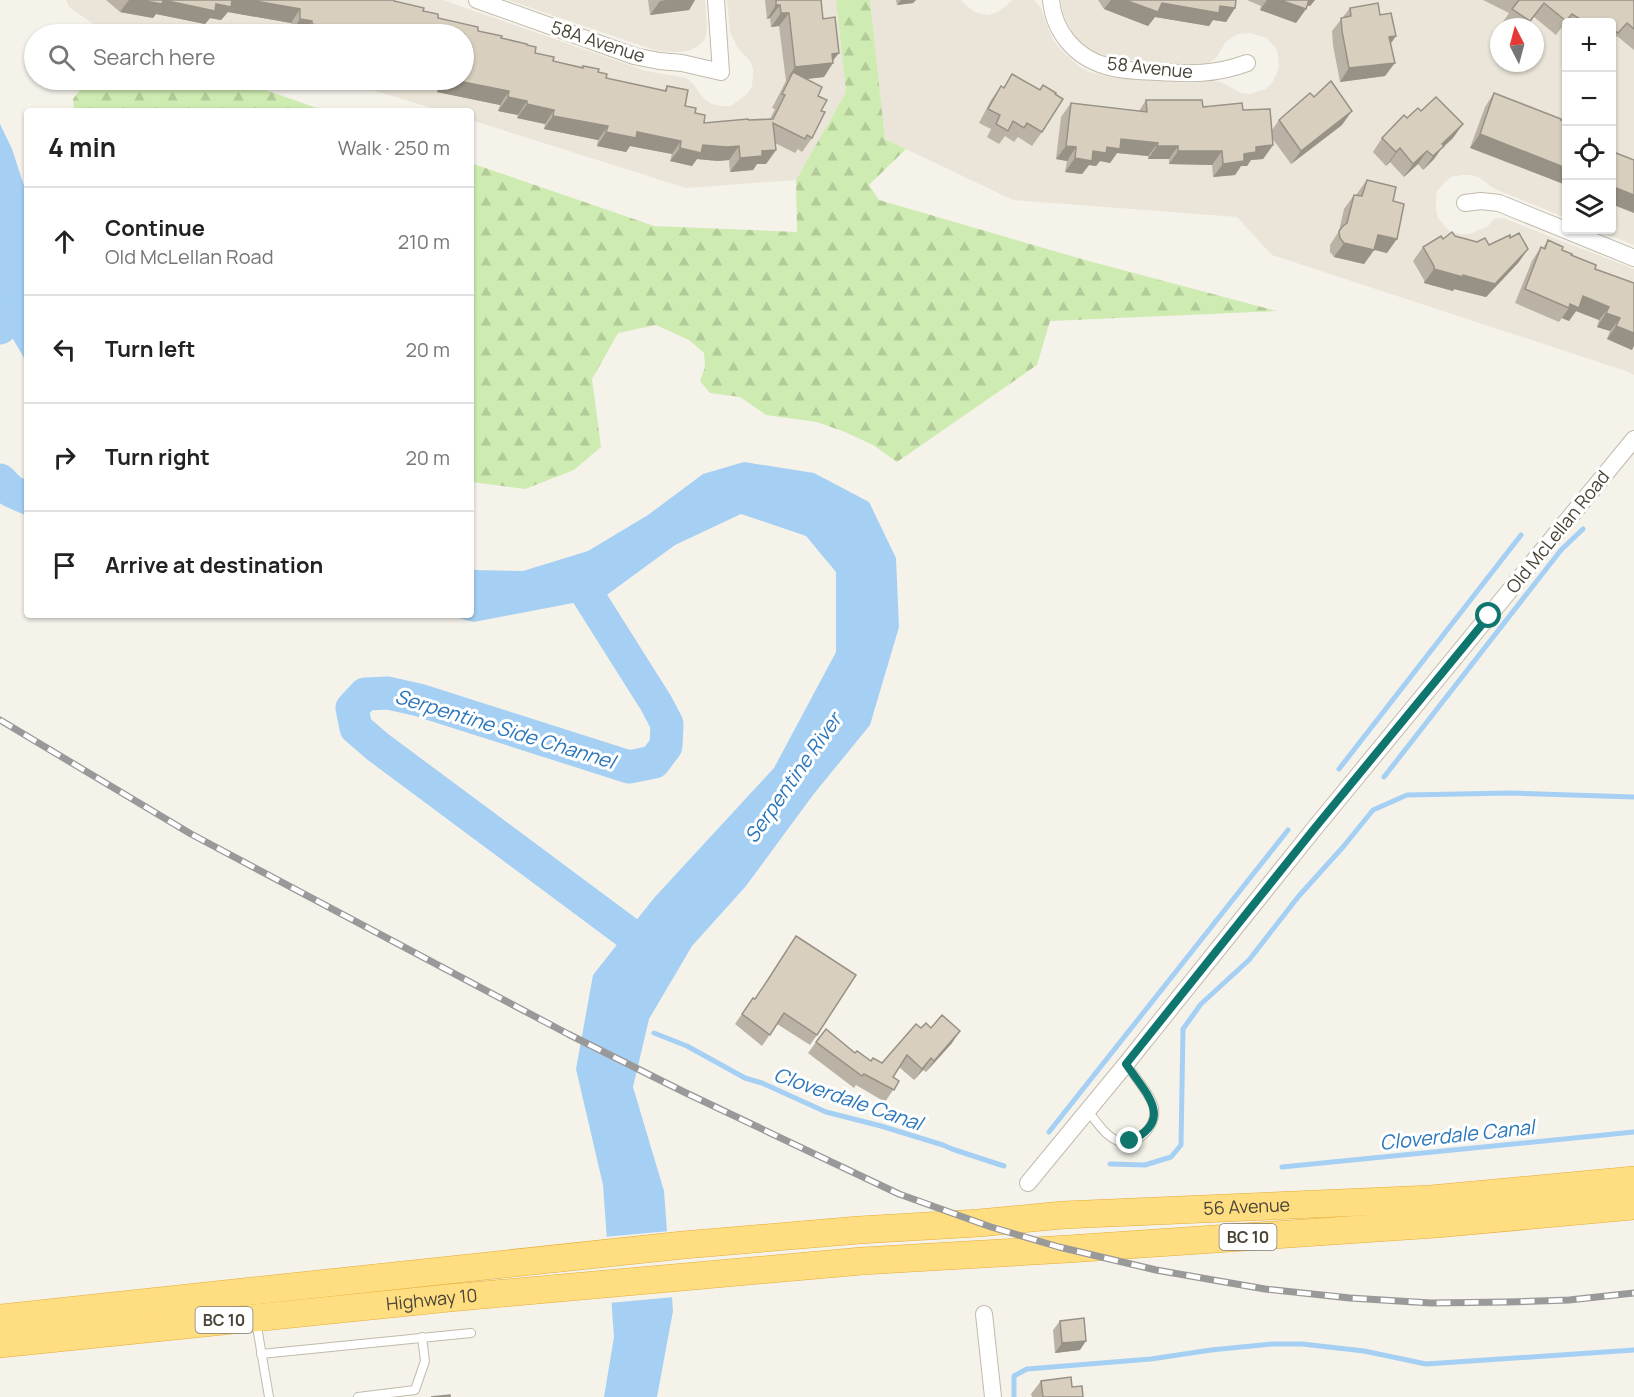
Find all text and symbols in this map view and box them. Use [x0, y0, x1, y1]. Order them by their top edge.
street label: 58A Avenue [548, 15, 648, 68]
north arrow [1490, 18, 1544, 72]
map controls [1562, 18, 1616, 234]
button: + [1562, 18, 1616, 72]
search box [24, 24, 474, 90]
icon: search [45, 41, 78, 74]
text: Search here [93, 42, 215, 72]
street label: 58 Avenue [1106, 51, 1194, 83]
button: − [1562, 72, 1616, 126]
button: locate [1562, 126, 1616, 180]
text: 4 min [48, 129, 116, 165]
text: Walk · 250 m [338, 134, 450, 161]
button: layers [1562, 180, 1616, 234]
text: Continue [105, 213, 205, 243]
icon: ahead [48, 225, 81, 258]
text: 210 m [398, 228, 450, 255]
text: Old McLellan Road [105, 243, 274, 270]
icon: left [48, 333, 81, 366]
text: Turn left [105, 334, 195, 364]
text: 20 m [405, 336, 450, 363]
icon: right [48, 441, 81, 474]
text: Turn right [105, 442, 210, 472]
text: 20 m [405, 444, 450, 471]
street label: Old McLellan Road [1500, 465, 1614, 598]
icon: arrive [48, 549, 81, 582]
text: Arrive at destination [105, 550, 323, 580]
route start [1475, 602, 1501, 628]
water label: Serpentine Side Channel [392, 682, 621, 776]
water label: Serpentine River [738, 705, 849, 848]
water label: Cloverdale Canal [770, 1060, 928, 1137]
water label: Cloverdale Canal [1378, 1113, 1538, 1156]
route end [1116, 1127, 1142, 1153]
street label: 56 Avenue [1203, 1192, 1291, 1220]
road number: BC 10 [1220, 1224, 1276, 1250]
street label: Highway 10 [385, 1283, 478, 1315]
road number: BC 10 [196, 1307, 252, 1333]

